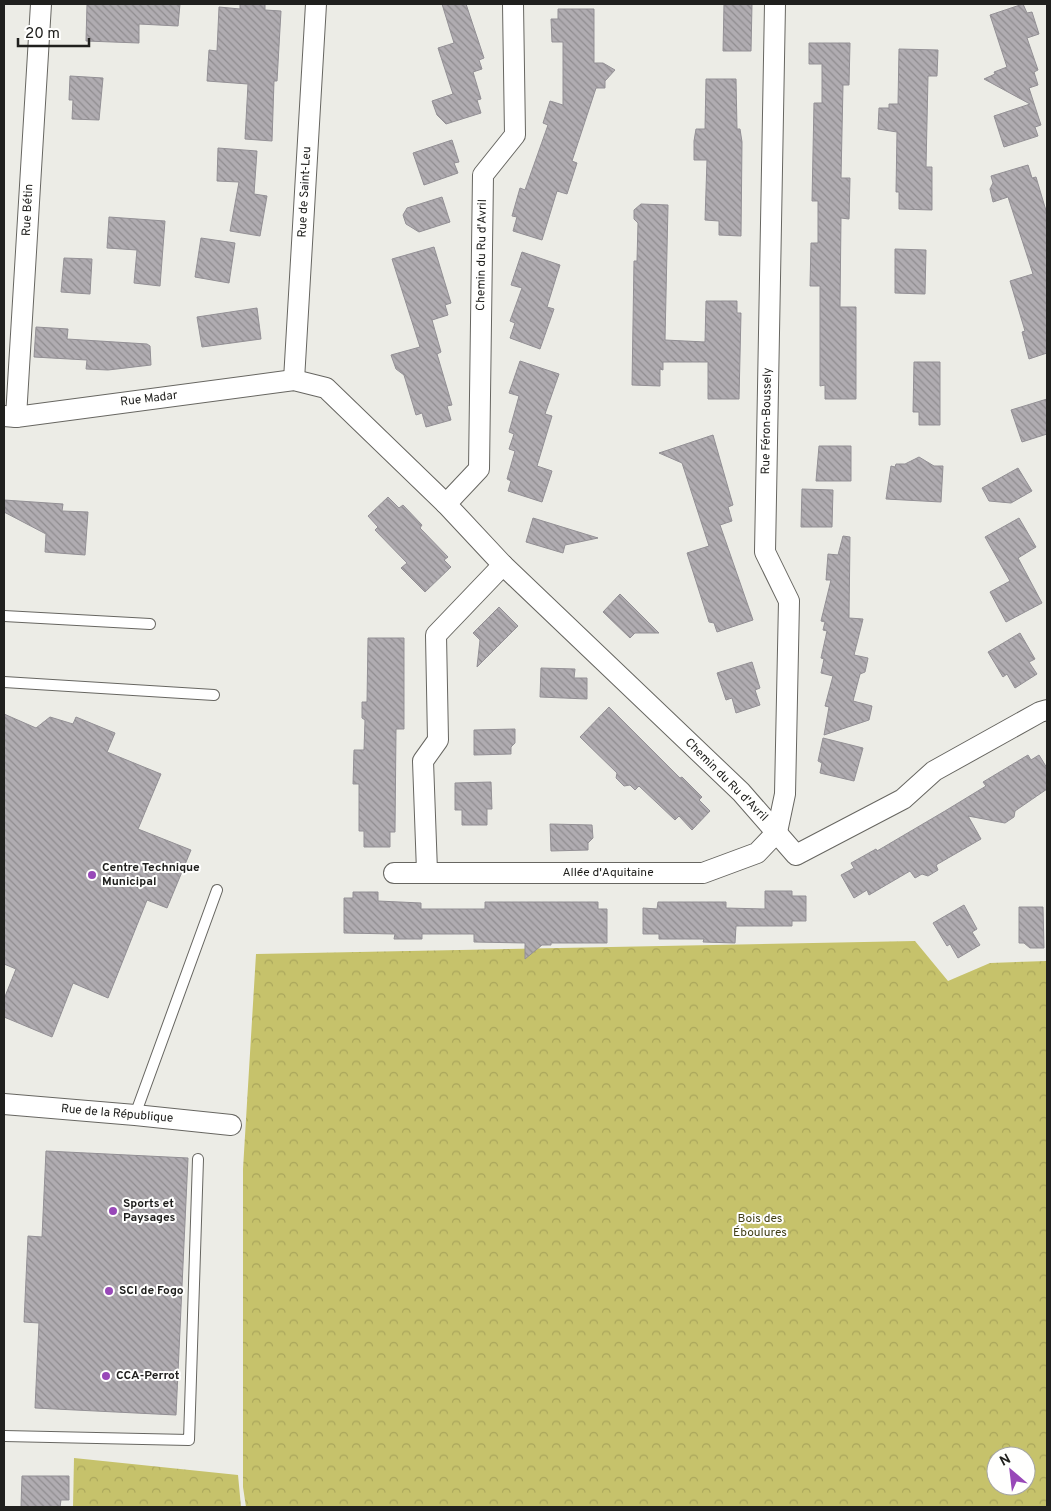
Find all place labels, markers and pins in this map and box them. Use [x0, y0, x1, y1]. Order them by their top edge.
place label: Centre Technique Municipal [102, 860, 200, 890]
marker: Centre Technique Municipal [86, 869, 98, 881]
place label: Sports et Paysages [123, 1196, 176, 1226]
marker: Sports et Paysages [107, 1205, 119, 1217]
place label: SCI de Fogo [119, 1283, 184, 1299]
marker: SCI de Fogo [103, 1285, 115, 1297]
place label: CCA-Perrot [116, 1368, 180, 1384]
marker: CCA-Perrot [100, 1370, 112, 1382]

